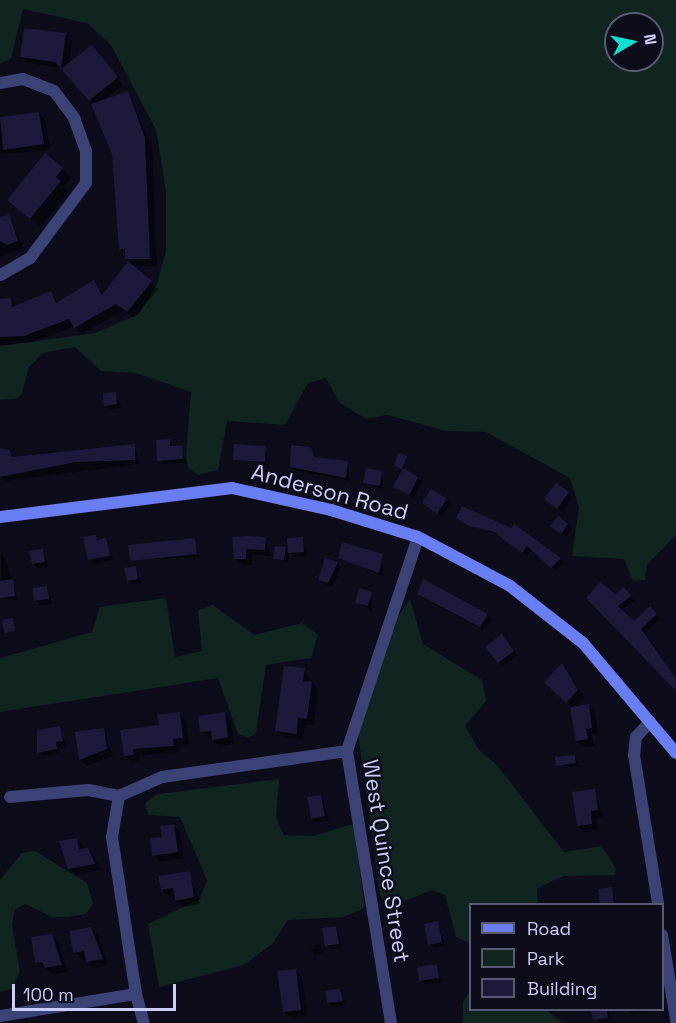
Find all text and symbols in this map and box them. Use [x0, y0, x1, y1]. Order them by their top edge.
north arrow [604, 12, 664, 72]
text: N [639, 32, 662, 46]
street label: Anderson Road [249, 458, 411, 526]
street label: West Quince Street [357, 758, 415, 964]
legend [469, 903, 664, 1011]
text: Road [527, 917, 571, 940]
text: Park [527, 947, 564, 970]
scale bar [15, 972, 178, 1010]
text: Building [527, 977, 597, 1000]
text: 100 m [23, 983, 74, 1006]

